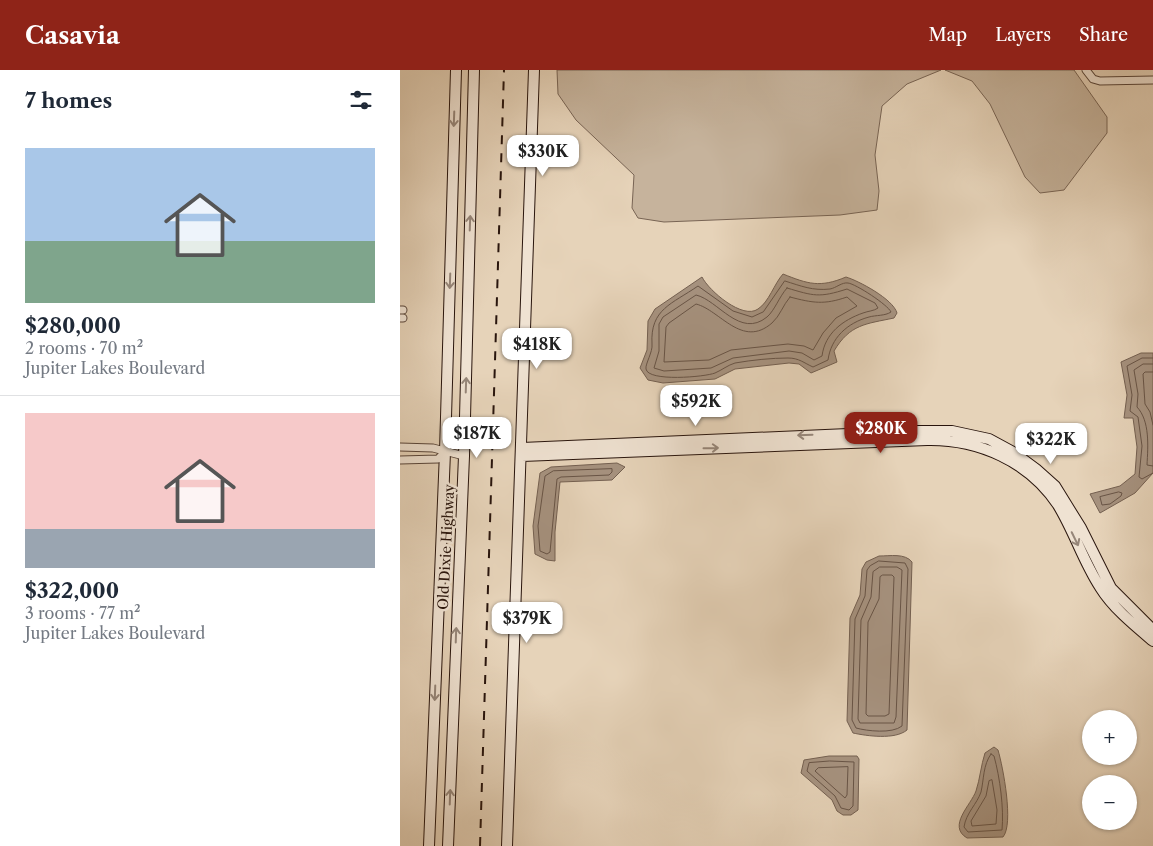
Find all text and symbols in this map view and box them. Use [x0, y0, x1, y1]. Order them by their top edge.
text: Casavia [25, 21, 120, 50]
text: Map [929, 24, 967, 46]
text: Layers [995, 24, 1051, 46]
text: Share [1079, 24, 1128, 46]
icon: filters [347, 86, 375, 114]
text: 7 homes [25, 88, 112, 113]
one-way arrow [450, 110, 459, 126]
pin: $330K [508, 134, 578, 177]
text: $330K [518, 141, 568, 161]
icon: home [155, 180, 245, 270]
one-way arrow [466, 215, 475, 231]
one-way arrow [445, 272, 455, 289]
text: $280,000 [25, 313, 121, 338]
pin: $418K [502, 328, 572, 370]
text: $418K [513, 334, 561, 354]
text: 2 rooms · 70 m² [25, 338, 143, 358]
text: Jupiter Lakes Boulevard [25, 358, 205, 378]
one-way arrow [461, 377, 471, 394]
pin: $592K [661, 384, 731, 427]
text: $592K [671, 391, 721, 411]
pin: $280K [846, 412, 916, 454]
pin: $187K [442, 416, 512, 459]
text: $280K [855, 418, 907, 438]
pin: $322K [1016, 422, 1086, 465]
text: $187K [453, 423, 501, 443]
text: $322K [1026, 429, 1076, 449]
one-way arrow [797, 430, 813, 440]
one-way arrow [702, 443, 719, 453]
icon: home [155, 446, 245, 536]
street label: Old Dixie Highway [434, 484, 458, 610]
one-way arrow [1071, 531, 1080, 546]
text: $322,000 [25, 578, 119, 603]
pin: $379K [492, 602, 562, 644]
text: 3 rooms · 77 m² [25, 603, 141, 623]
text: $379K [503, 608, 551, 628]
text: Jupiter Lakes Boulevard [25, 623, 205, 643]
one-way arrow [452, 627, 461, 643]
one-way arrow [431, 684, 440, 700]
map controls [1082, 710, 1137, 830]
button: + [1082, 710, 1137, 765]
button: − [1082, 775, 1137, 830]
one-way arrow [445, 790, 454, 806]

